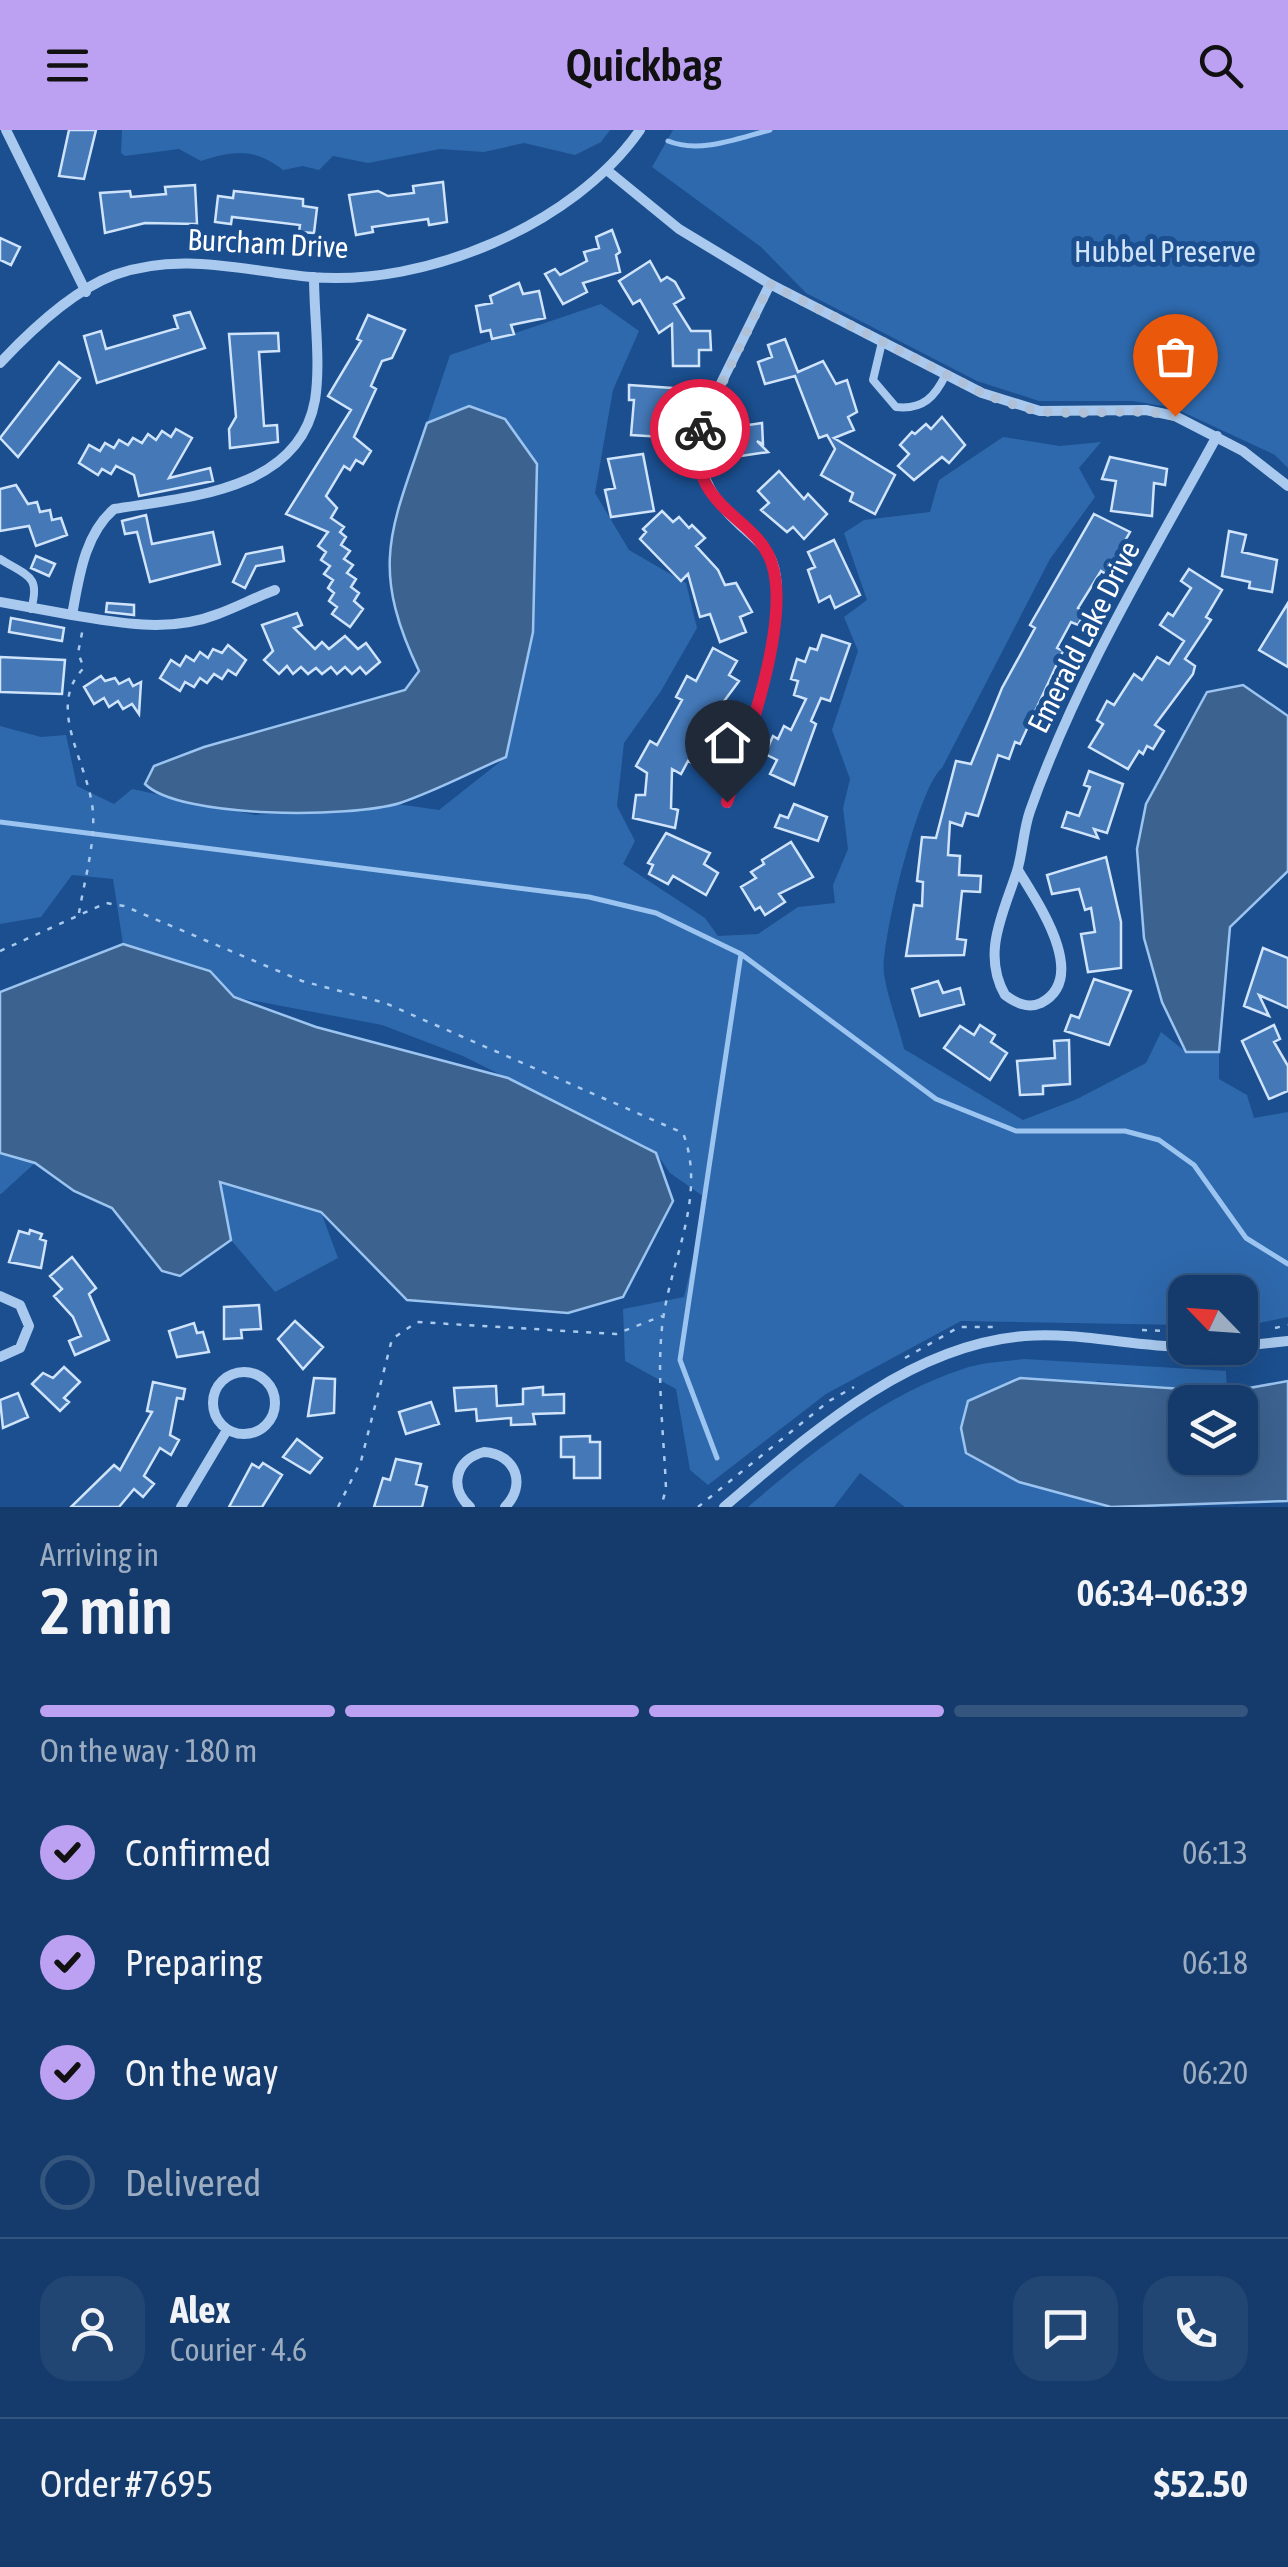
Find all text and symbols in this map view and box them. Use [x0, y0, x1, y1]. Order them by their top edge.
icon: menu [40, 38, 95, 93]
icon: search [1193, 38, 1248, 93]
text: Quickbag [566, 39, 722, 91]
street label: Burcham Drive [187, 222, 349, 264]
park label: Hubbel Preserve [1074, 234, 1256, 268]
pin [1133, 314, 1218, 417]
icon: bag [1148, 329, 1203, 384]
courier [650, 379, 750, 479]
icon: bike [673, 402, 728, 457]
street label: Emerald Lake Drive [1020, 535, 1146, 738]
pin [685, 700, 770, 803]
icon: home [700, 715, 755, 770]
north arrow [1168, 1275, 1258, 1365]
map controls [1168, 1275, 1258, 1475]
button: layers [1168, 1385, 1258, 1475]
text: Arriving in [40, 1536, 159, 1573]
text: 06:34–06:39 [1076, 1571, 1248, 1614]
text: 2 min [40, 1573, 173, 1648]
text: On the way · 180 m [40, 1732, 257, 1769]
icon: check [40, 1825, 95, 1880]
text: Confirmed [125, 1831, 271, 1874]
text: 06:13 [1182, 1834, 1248, 1871]
icon: check [40, 1935, 95, 1990]
text: Preparing [125, 1941, 263, 1984]
text: 06:18 [1182, 1944, 1248, 1981]
icon: check [40, 2045, 95, 2100]
text: On the way [125, 2051, 278, 2094]
text: 06:20 [1182, 2054, 1248, 2091]
text: Delivered [125, 2161, 261, 2204]
button: person [40, 2276, 145, 2381]
button: chat [1013, 2276, 1118, 2381]
button: phone [1143, 2276, 1248, 2381]
text: Alex [170, 2288, 231, 2331]
text: Courier · 4.6 [170, 2331, 307, 2368]
text: Order #7695 [40, 2462, 213, 2505]
text: $52.50 [1154, 2462, 1248, 2505]

